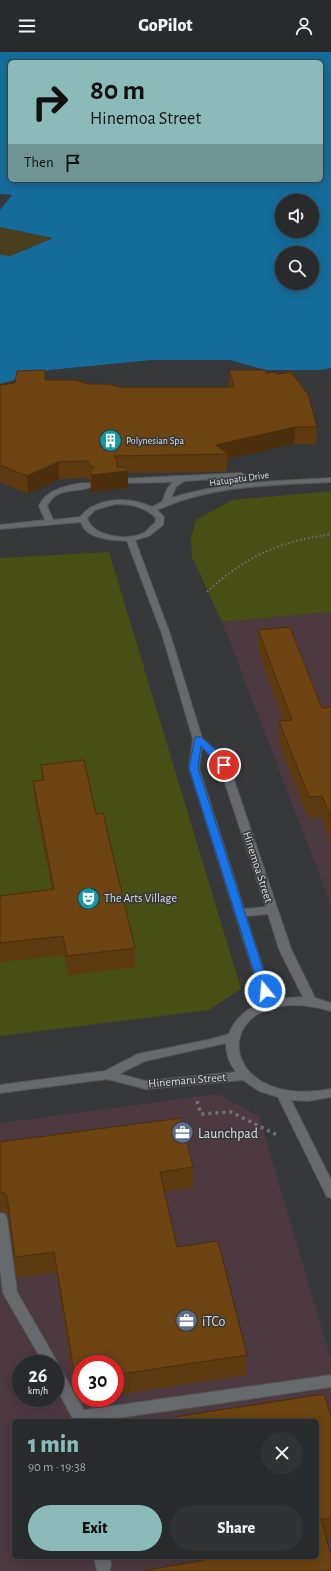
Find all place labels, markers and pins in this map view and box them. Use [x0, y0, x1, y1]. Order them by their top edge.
building icon: Polynesian Spa [97, 427, 123, 453]
place label: Polynesian Spa [126, 436, 184, 446]
pin [207, 748, 241, 782]
theatre icon: The Arts Village [76, 885, 102, 911]
place label: The Arts Village [104, 892, 177, 904]
office icon: Launchpad [169, 1120, 195, 1146]
place label: Launchpad [198, 1127, 258, 1141]
office icon: iTCo [174, 1308, 200, 1334]
place label: iTCo [202, 1315, 225, 1329]

